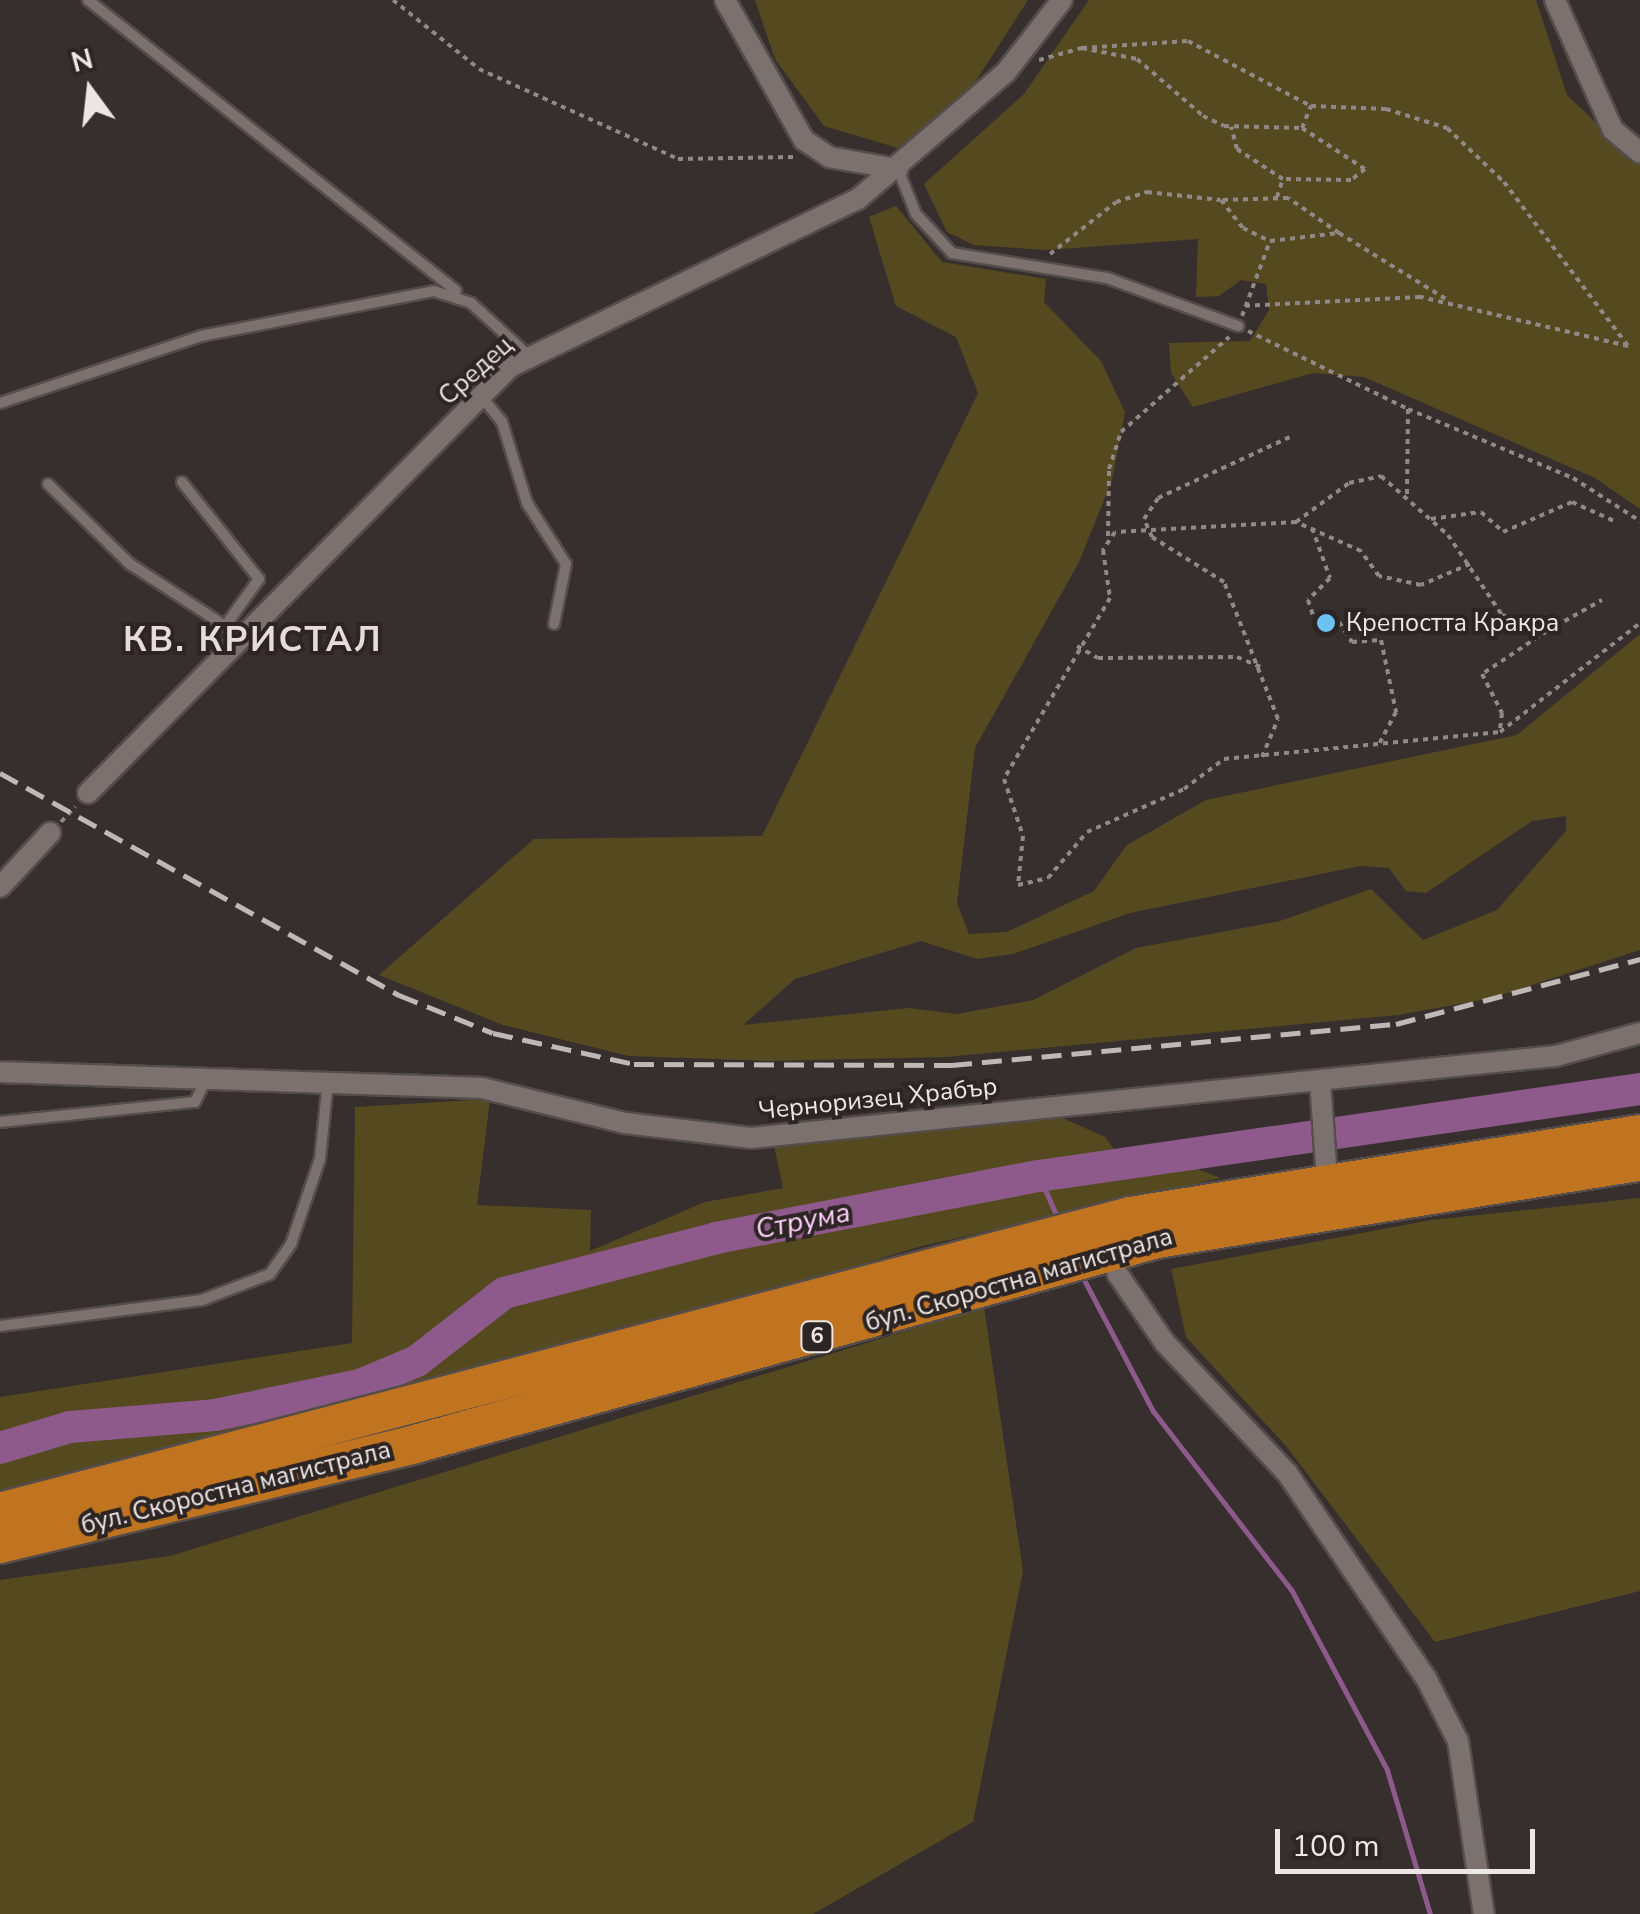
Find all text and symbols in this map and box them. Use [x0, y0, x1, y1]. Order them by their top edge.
north arrow [40, 40, 140, 140]
text: N [67, 40, 97, 82]
street label: Средец [433, 330, 519, 412]
place label: Крепостта Кракра [1346, 608, 1559, 638]
marker: Крепостта Кракра [1315, 612, 1337, 634]
district label: КВ. КРИСТАЛ [123, 619, 383, 661]
street label: Черноризец Храбър [757, 1072, 999, 1126]
water label: Струма [753, 1195, 853, 1247]
street label: бул. Скоростна магистрала [862, 1222, 1176, 1338]
road number: 6 [800, 1320, 834, 1354]
street label: бул. Скоростна магистрала [78, 1435, 394, 1541]
scale bar [1280, 1809, 1540, 1871]
text: 100 m [1292, 1826, 1379, 1867]

